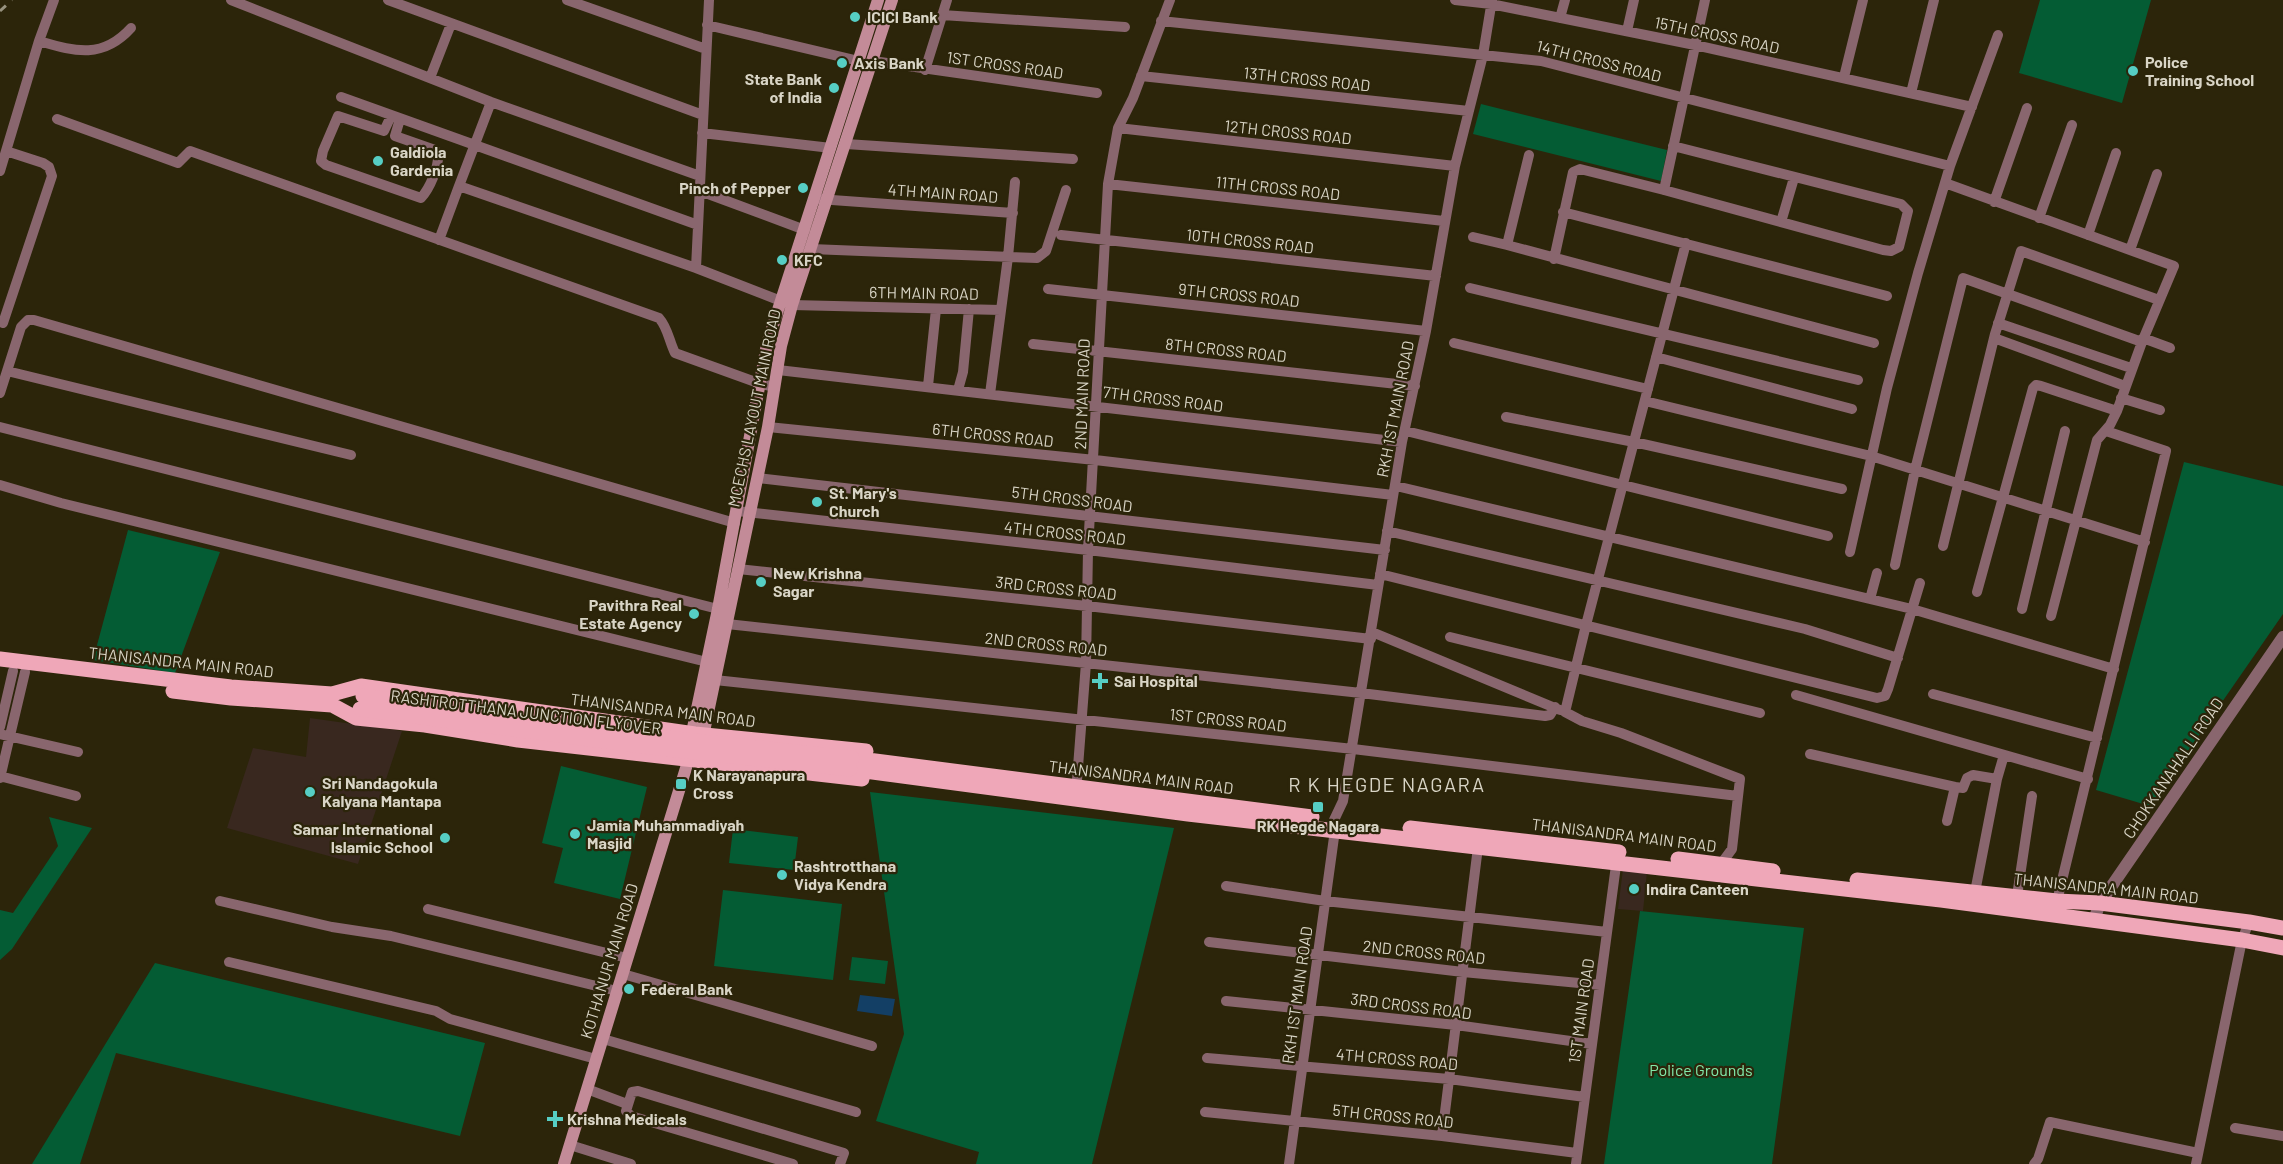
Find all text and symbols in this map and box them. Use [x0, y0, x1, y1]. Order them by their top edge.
place label: ICICI Bank [867, 7, 938, 26]
marker: ICICI Bank [848, 10, 862, 24]
street label: 15TH CROSS ROAD [1653, 12, 1781, 57]
street label: 14TH CROSS ROAD [1535, 36, 1663, 85]
street label: 1ST CROSS ROAD [946, 47, 1065, 82]
place label: Police Training School [2145, 52, 2254, 89]
place label: Axis Bank [854, 53, 925, 72]
marker: Axis Bank [835, 56, 849, 70]
street label: 13TH CROSS ROAD [1243, 62, 1371, 95]
marker: Police Training School [2126, 64, 2140, 78]
place label: State Bank of India [745, 69, 822, 106]
marker: State Bank of India [827, 81, 841, 95]
street label: 12TH CROSS ROAD [1224, 115, 1353, 148]
place label: Galdiola Gardenia [390, 142, 453, 179]
marker: Galdiola Gardenia [371, 154, 385, 168]
street label: 11TH CROSS ROAD [1215, 172, 1341, 203]
place label: Pinch of Pepper [679, 178, 791, 197]
street label: 4TH MAIN ROAD [887, 179, 999, 206]
marker: Pinch of Pepper [796, 181, 810, 195]
street label: 10TH CROSS ROAD [1185, 224, 1315, 257]
place label: KFC [794, 250, 823, 269]
marker: KFC [775, 253, 789, 267]
street label: 9TH CROSS ROAD [1178, 279, 1301, 310]
street label: 6TH MAIN ROAD [869, 282, 979, 303]
street label: MCECHS LAYOUT MAIN ROAD [723, 307, 784, 509]
street label: 8TH CROSS ROAD [1165, 334, 1288, 365]
street label: 2ND MAIN ROAD [1070, 338, 1093, 450]
street label: RKH 1ST MAIN ROAD [1372, 339, 1417, 479]
street label: 7TH CROSS ROAD [1102, 382, 1224, 415]
street label: 6TH CROSS ROAD [932, 419, 1055, 450]
street label: 5TH CROSS ROAD [1011, 482, 1134, 515]
place label: St. Mary's Church [829, 483, 897, 520]
marker: St. Mary's Church [810, 495, 824, 509]
street label: 4TH CROSS ROAD [1003, 517, 1127, 548]
place label: New Krishna Sagar [773, 563, 862, 600]
street label: 3RD CROSS ROAD [994, 572, 1118, 603]
marker: New Krishna Sagar [754, 575, 768, 589]
place label: Pavithra Real Estate Agency [579, 595, 682, 632]
marker: Pavithra Real Estate Agency [687, 607, 701, 621]
street label: 2ND CROSS ROAD [984, 628, 1108, 659]
street label: THANISANDRA MAIN ROAD [88, 642, 274, 681]
place label: Sai Hospital [1114, 671, 1198, 690]
marker: Sai Hospital [1091, 672, 1109, 690]
street label: RASHTROTTHANA JUNCTION FLYOVER [390, 685, 663, 738]
street label: THANISANDRA MAIN ROAD [570, 689, 756, 730]
street label: CHOKKANAHALLI ROAD [2118, 694, 2227, 842]
street label: 1ST CROSS ROAD [1169, 704, 1288, 735]
street label: THANISANDRA MAIN ROAD [1048, 756, 1234, 797]
place label: K Narayanapura Cross [693, 765, 805, 802]
district label: R K HEGDE NAGARA [1288, 772, 1486, 796]
place label: Sri Nandagokula Kalyana Mantapa [322, 773, 442, 810]
marker: K Narayanapura Cross [674, 777, 688, 791]
marker: Sri Nandagokula Kalyana Mantapa [303, 785, 317, 799]
marker: RK Hegde Nagara [1311, 800, 1325, 814]
street label: THANISANDRA MAIN ROAD [1531, 814, 1717, 855]
place label: Jamia Muhammadiyah Masjid [587, 815, 744, 852]
place label: RK Hegde Nagara [1257, 816, 1379, 835]
place label: Samar International Islamic School [293, 819, 433, 856]
marker: Jamia Muhammadiyah Masjid [568, 827, 582, 841]
marker: Samar International Islamic School [438, 831, 452, 845]
place label: Rashtrotthana Vidya Kendra [794, 856, 896, 893]
marker: Rashtrotthana Vidya Kendra [775, 868, 789, 882]
street label: THANISANDRA MAIN ROAD [2013, 868, 2199, 907]
place label: Indira Canteen [1646, 879, 1749, 898]
street label: KOTHANUR MAIN ROAD [576, 881, 641, 1041]
marker: Indira Canteen [1627, 882, 1641, 896]
street label: RKH 1ST MAIN ROAD [1277, 925, 1316, 1065]
street label: 2ND CROSS ROAD [1362, 936, 1486, 967]
street label: 1ST MAIN ROAD [1564, 957, 1597, 1065]
place label: Federal Bank [641, 979, 733, 998]
marker: Federal Bank [622, 982, 636, 996]
street label: 3RD CROSS ROAD [1349, 989, 1473, 1022]
street label: 4TH CROSS ROAD [1335, 1044, 1459, 1073]
park label: Police Grounds [1649, 1060, 1753, 1079]
street label: 5TH CROSS ROAD [1332, 1100, 1455, 1131]
place label: Krishna Medicals [567, 1109, 687, 1128]
marker: Krishna Medicals [548, 1112, 562, 1126]

